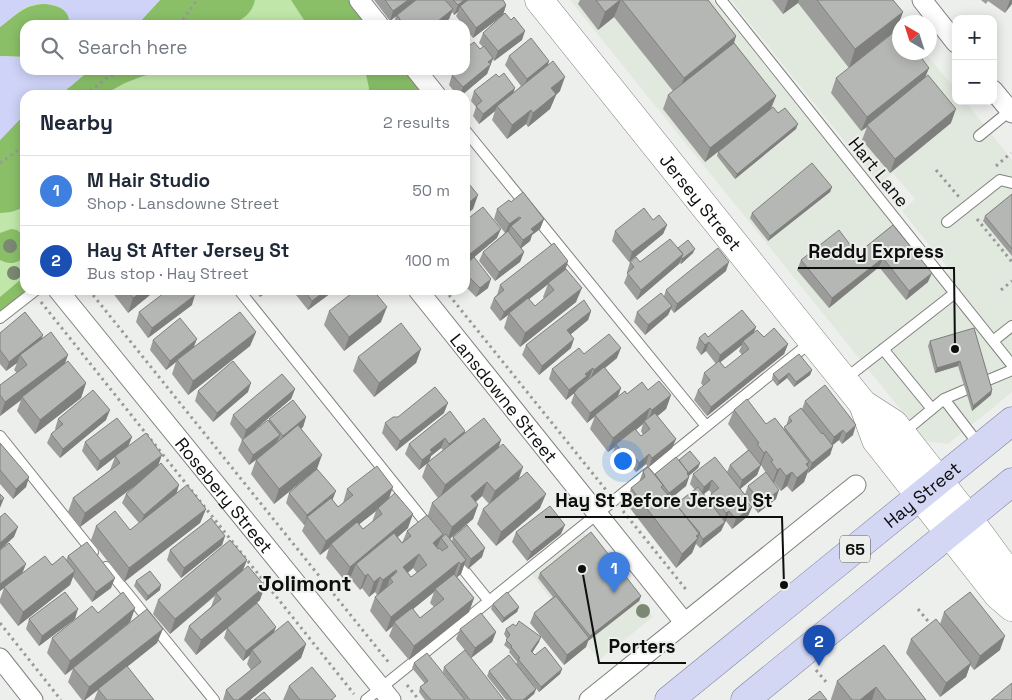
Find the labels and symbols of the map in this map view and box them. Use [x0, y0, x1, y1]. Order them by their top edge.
north arrow [892, 15, 937, 60]
street label: Hart Lane [844, 132, 914, 212]
street label: Jersey Street [655, 149, 747, 255]
callout: Reddy Express [798, 234, 954, 268]
text: Reddy Express [808, 239, 944, 264]
street label: Lansdowne Street [446, 328, 563, 467]
street label: Rosebery Street [171, 432, 278, 557]
your location [610, 448, 636, 474]
street label: Hay Street [879, 456, 965, 532]
callout: Hay St Before Jersey St [545, 483, 782, 517]
text: Hay St Before Jersey St [555, 488, 773, 513]
road number: 65 [840, 536, 870, 562]
pin: 1 [598, 552, 630, 593]
district label: Jolimont [258, 569, 352, 597]
pin: 2 [803, 625, 835, 666]
callout: Porters [599, 629, 686, 663]
text: Porters [609, 634, 676, 659]

